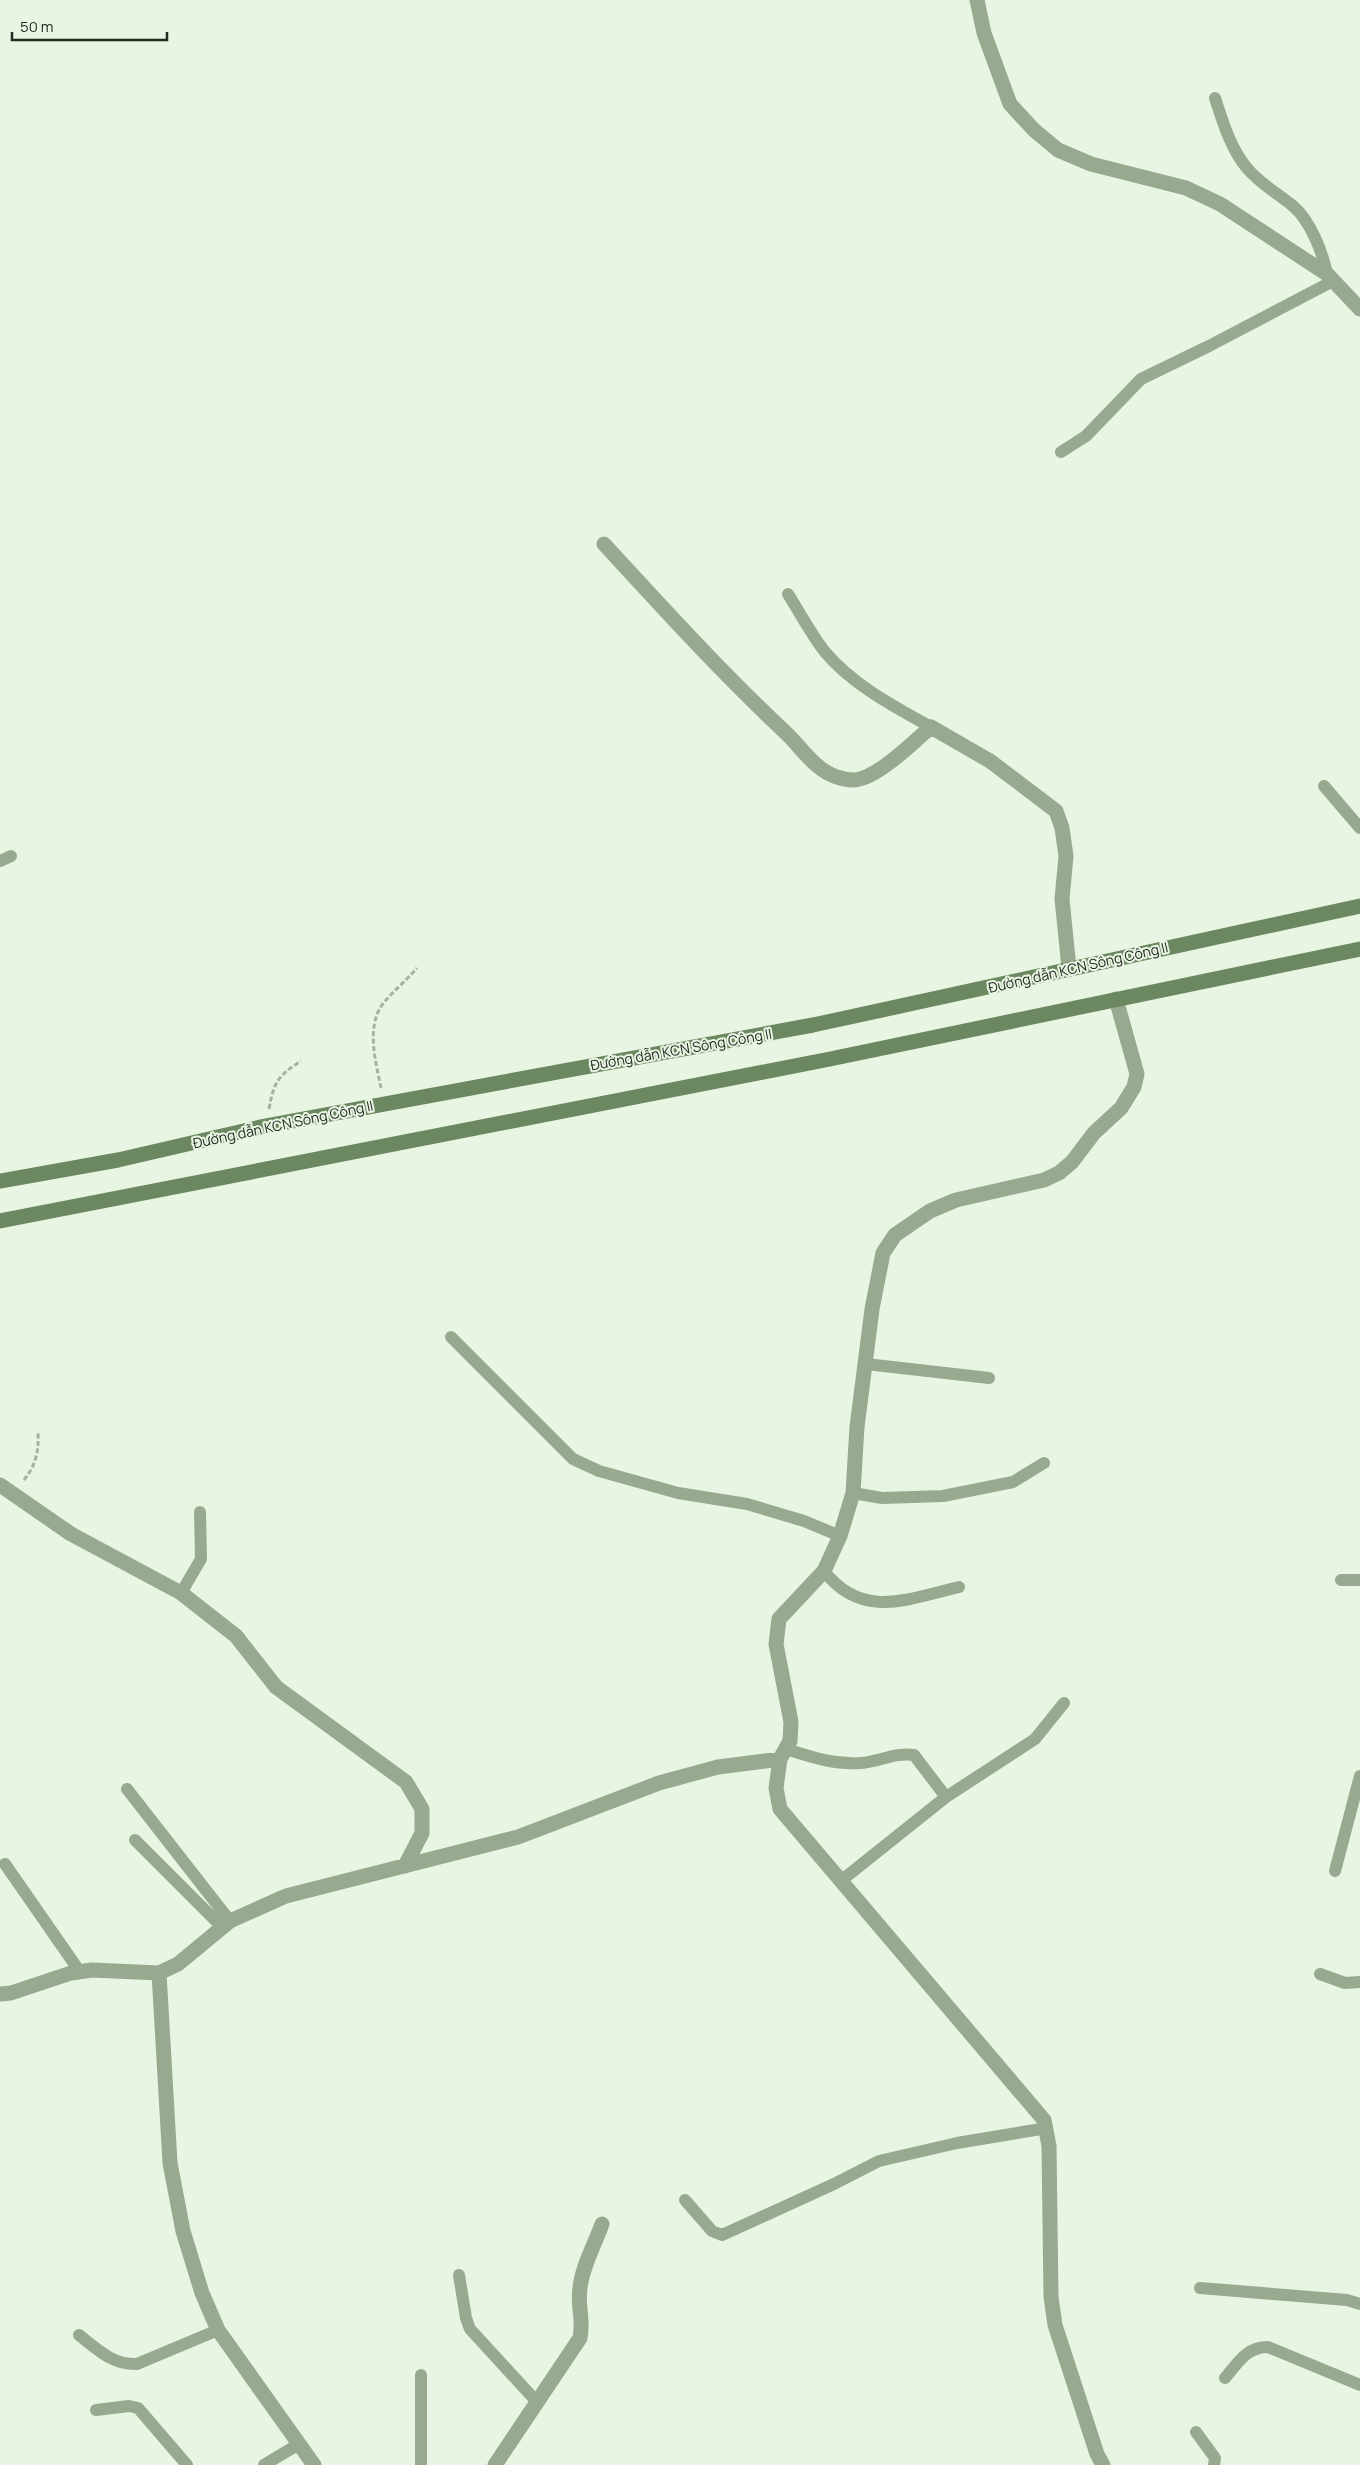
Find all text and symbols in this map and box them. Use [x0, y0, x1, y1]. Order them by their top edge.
scale bar [12, 10, 168, 42]
text: 50 m [20, 16, 54, 37]
street label: Đường dẫn KCN Sông Công II [986, 937, 1170, 997]
street label: Đường dẫn KCN Sông Công II [589, 1024, 773, 1074]
street label: Đường dẫn KCN Sông Công II [191, 1096, 375, 1152]

